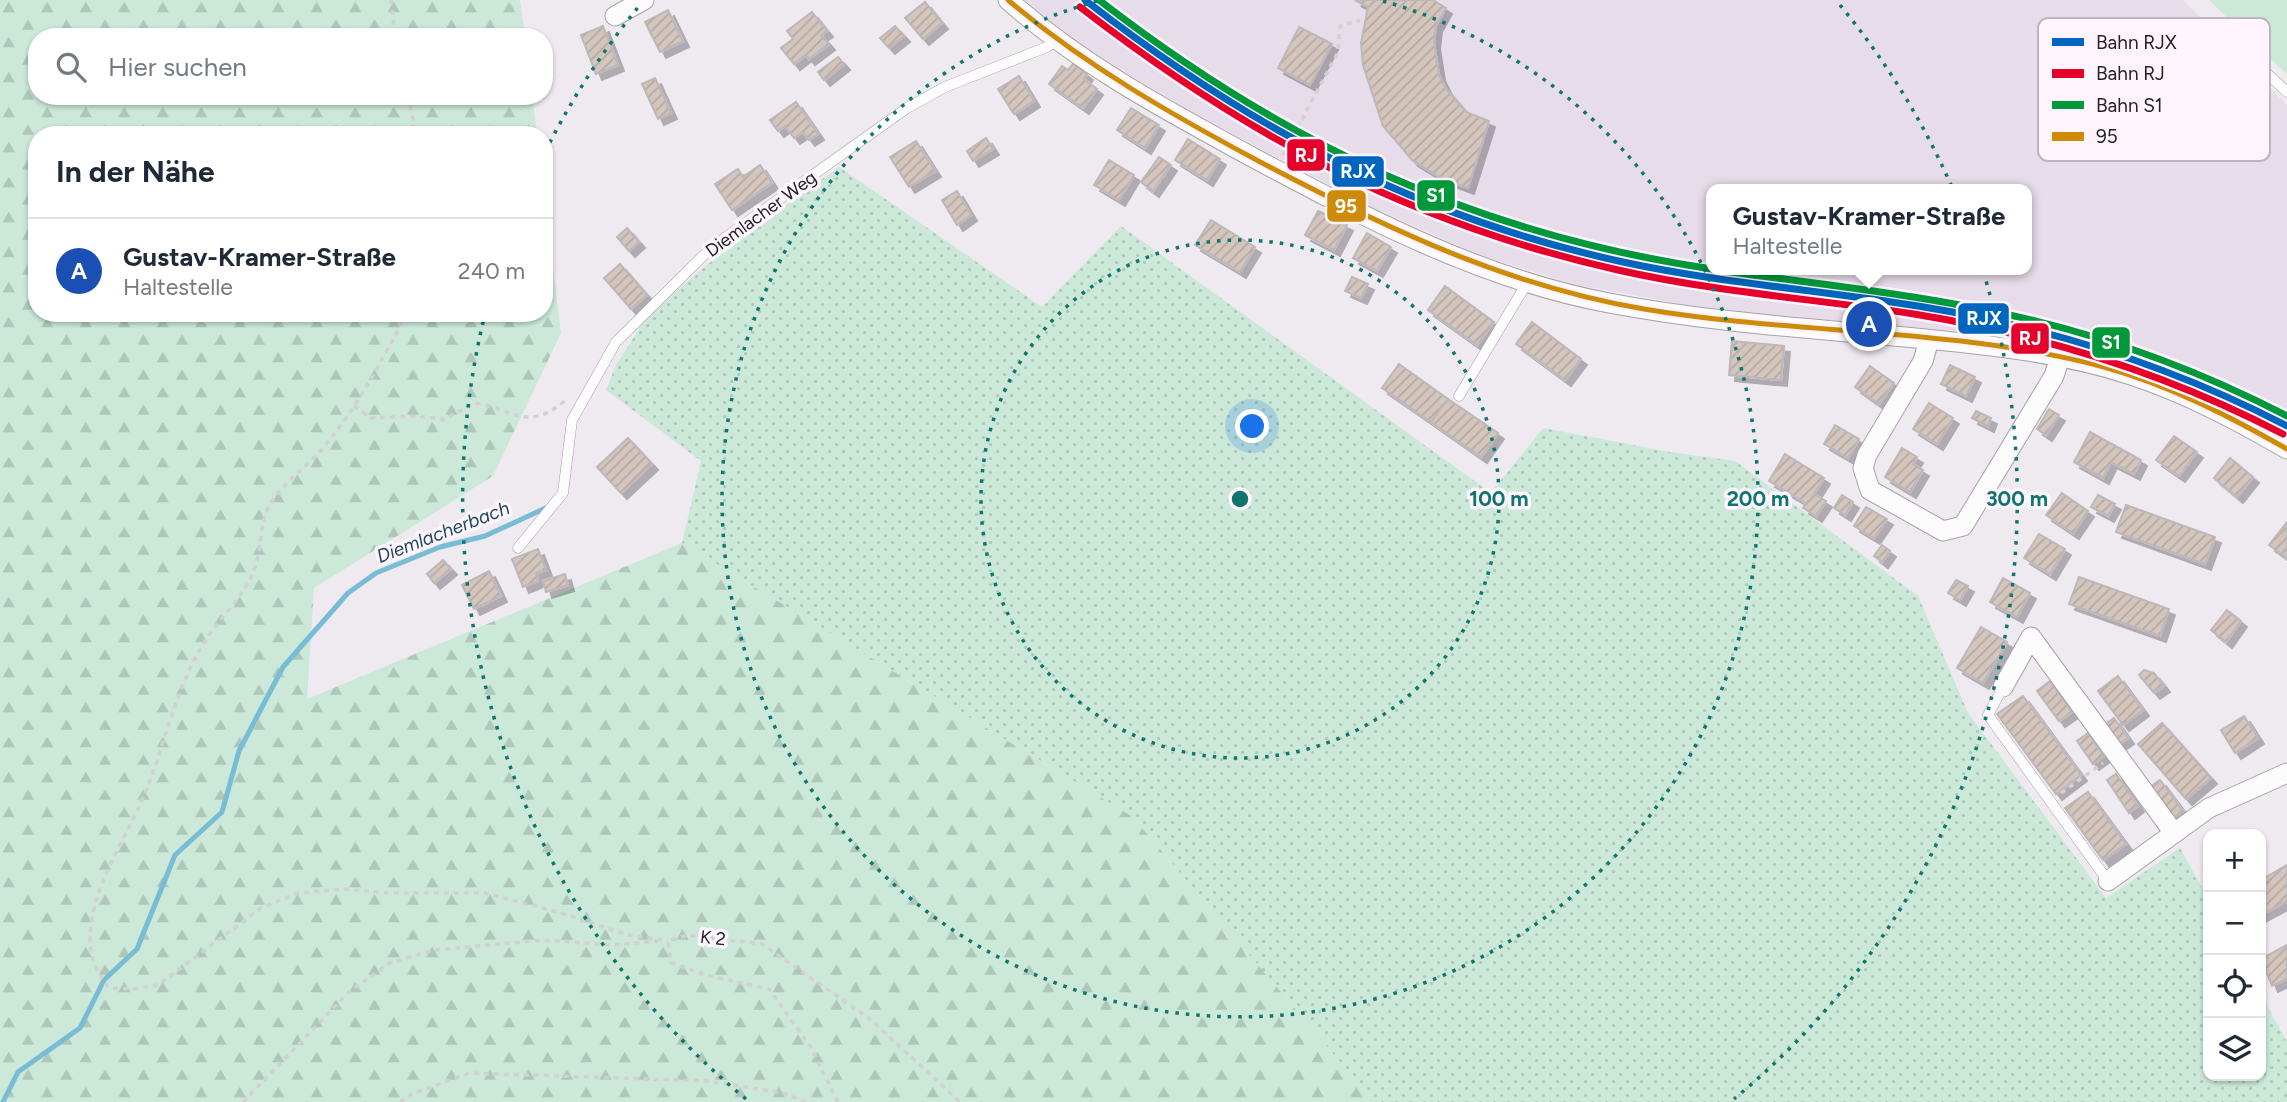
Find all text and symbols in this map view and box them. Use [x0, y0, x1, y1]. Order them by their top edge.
legend [2038, 18, 2270, 161]
search box [28, 28, 553, 105]
text: Bahn RJX [2096, 31, 2177, 54]
icon: search [52, 48, 90, 86]
text: Hier suchen [108, 51, 247, 83]
text: Bahn RJ [2096, 62, 2165, 85]
text: Bahn S1 [2096, 94, 2163, 117]
text: 95 [2096, 125, 2118, 148]
line badge: RJ [1286, 138, 1326, 172]
text: RJ [1295, 144, 1317, 167]
text: In der Nähe [56, 153, 215, 190]
line badge: RJX [1331, 155, 1385, 188]
text: RJX [1340, 160, 1376, 183]
street label: Diemlacher Weg [701, 166, 821, 262]
line badge: S1 [1416, 179, 1456, 212]
text: S1 [1426, 184, 1446, 207]
popup [1706, 184, 2032, 275]
line badge: 95 [1326, 189, 1367, 223]
text: 95 [1335, 195, 1357, 218]
text: Gustav-Kramer-Straße [1733, 200, 2005, 232]
text: Haltestelle [1733, 232, 1842, 260]
text: Gustav-Kramer-Straße [123, 241, 396, 273]
text: A [71, 257, 87, 285]
text: 240 m [458, 257, 525, 285]
text: Haltestelle [123, 273, 233, 301]
pin: A [1846, 298, 1892, 350]
line badge: RJX [1957, 302, 2010, 335]
text: RJX [1966, 307, 2002, 330]
line badge: RJ [2010, 322, 2050, 355]
line badge: S1 [2091, 326, 2131, 359]
text: RJ [2019, 327, 2041, 350]
text: S1 [2101, 331, 2121, 354]
your location [1235, 409, 1269, 443]
text: 100 m [1469, 486, 1529, 511]
text: 200 m [1727, 486, 1789, 511]
text: 300 m [1986, 486, 2048, 511]
centre of rings [1228, 487, 1252, 511]
water label: Diemlacherbach [373, 496, 513, 568]
map controls [2203, 829, 2266, 1081]
button: + [2203, 829, 2266, 892]
button: − [2203, 892, 2266, 955]
street label: K 2 [699, 926, 727, 950]
button: locate [2203, 955, 2266, 1018]
button: layers [2203, 1018, 2266, 1081]

